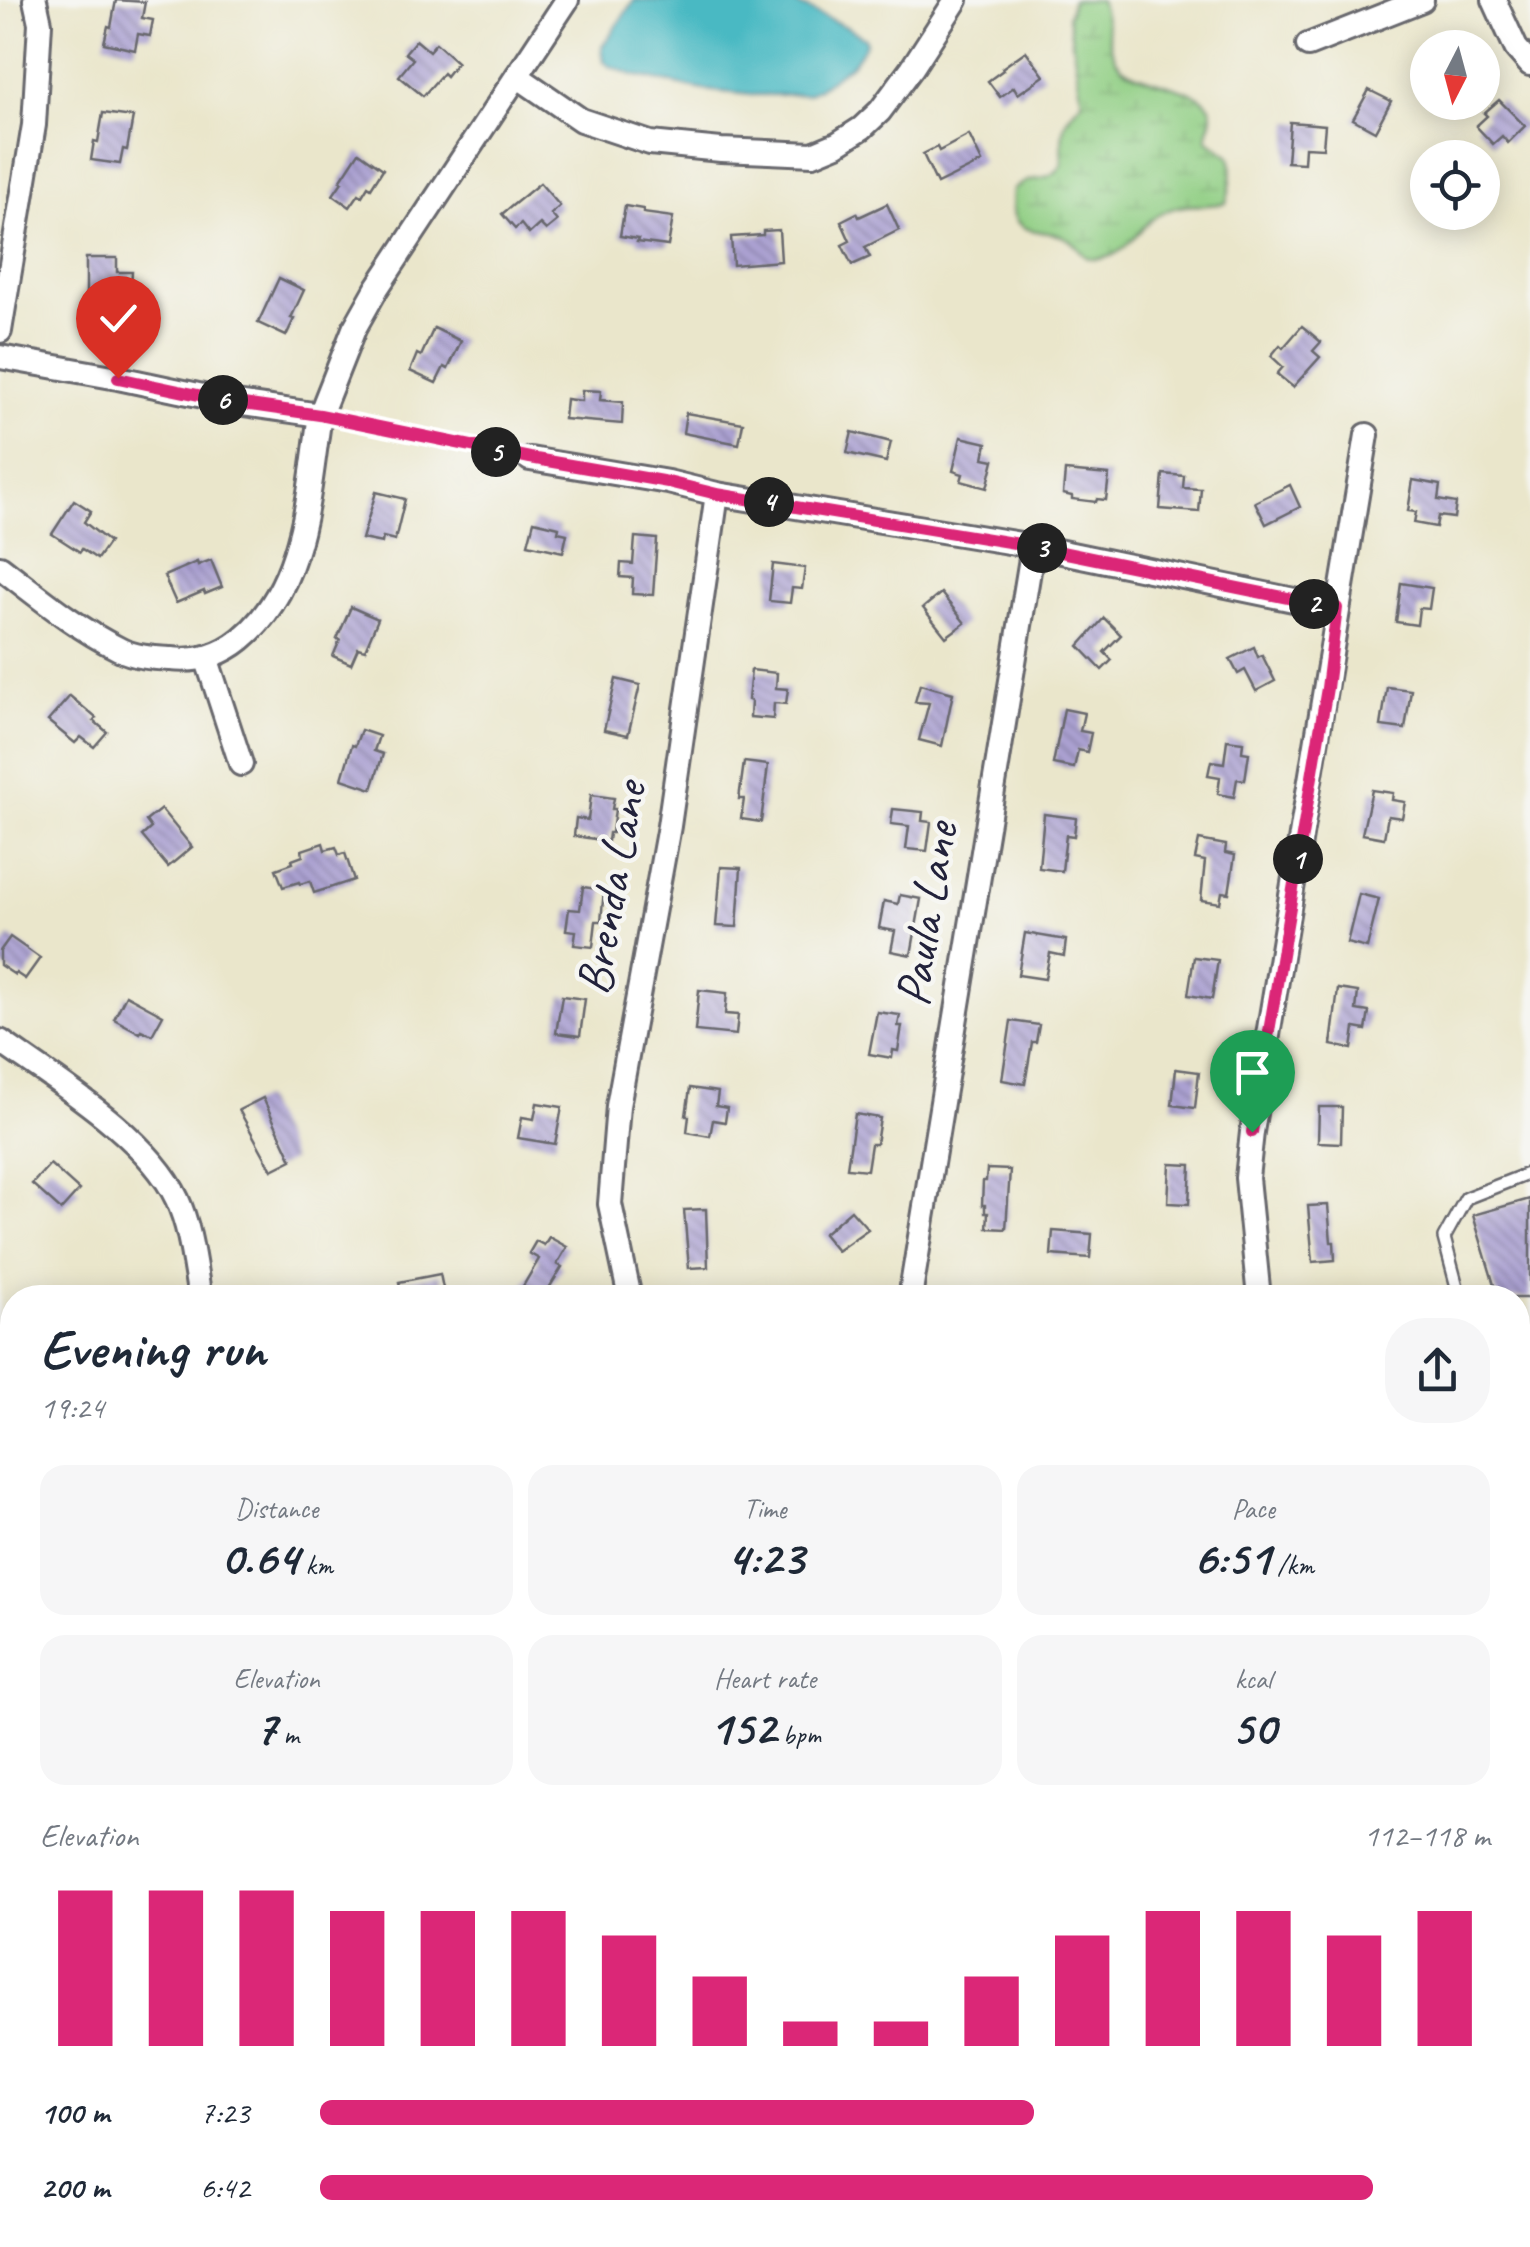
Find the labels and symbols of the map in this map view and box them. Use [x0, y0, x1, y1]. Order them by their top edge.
north arrow [1410, 30, 1500, 120]
pin [76, 276, 161, 379]
pin: 6 [198, 375, 248, 425]
pin: 5 [471, 427, 521, 477]
pin: 4 [744, 477, 794, 527]
pin: 3 [1017, 523, 1067, 573]
pin: 2 [1289, 579, 1339, 629]
street label: Brenda Lane [561, 773, 661, 999]
street label: Paula Lane [880, 815, 972, 1010]
pin: 1 [1273, 834, 1323, 884]
pin [1210, 1030, 1295, 1133]

